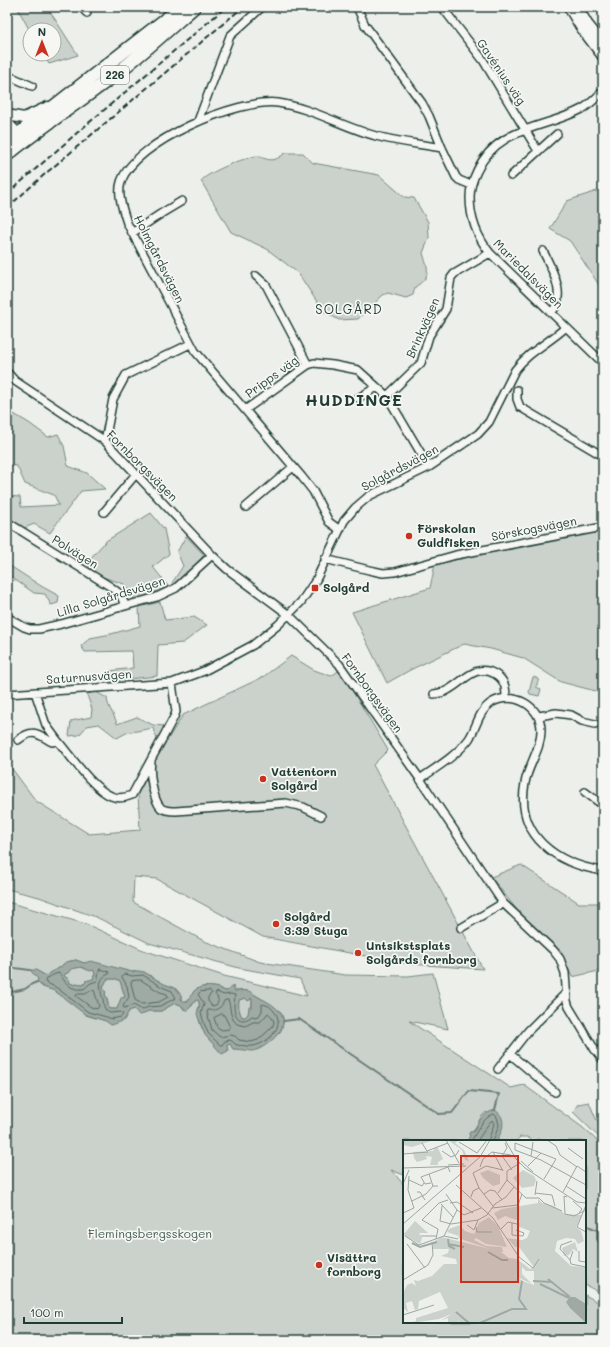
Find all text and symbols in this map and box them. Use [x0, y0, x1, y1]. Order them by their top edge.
north arrow [22, 22, 62, 62]
text: N [38, 24, 46, 39]
street label: Gavénius väg [474, 35, 530, 108]
road number: 226 [101, 66, 129, 84]
street label: Holmgårdsvägen [131, 212, 189, 305]
street label: Mariedalsvägen [490, 235, 567, 312]
street label: Brinkvägen [402, 295, 443, 360]
district label: SOLGÅRD [315, 300, 383, 317]
street label: Pripps väg [242, 352, 301, 401]
district label: HUDDINGE [305, 389, 403, 410]
street label: Fornborgsvägen [104, 426, 182, 504]
street label: Solgårdsvägen [358, 440, 441, 494]
street label: Sörskogsvägen [490, 512, 578, 544]
place label: Förskolan Guldfisken [417, 520, 480, 550]
street label: Polvägen [49, 531, 102, 572]
marker: Förskolan Guldfisken [404, 531, 414, 541]
street label: Lilla Solgårdsvägen [55, 572, 167, 620]
place label: Solgård [323, 579, 370, 595]
marker: Solgård [310, 583, 320, 593]
street label: Fornborgsvägen [339, 650, 407, 735]
street label: Saturnusvägen [46, 665, 132, 687]
place label: Vattentorn Solgård [271, 763, 337, 793]
marker: Vattentorn Solgård [258, 774, 268, 784]
place label: Solgård 3:39 Stuga [284, 908, 348, 938]
marker: Solgård 3:39 Stuga [271, 919, 281, 929]
place label: Untsikstsplats Solgårds fornborg [366, 937, 477, 967]
marker: Untsikstsplats Solgårds fornborg [353, 948, 363, 958]
inset map [403, 1140, 586, 1323]
park label: Flemingsbergsskogen [88, 1225, 212, 1241]
place label: Visättra fornborg [327, 1249, 381, 1279]
marker: Visättra fornborg [314, 1260, 324, 1270]
scale bar [24, 1299, 122, 1325]
text: 100 m [30, 1304, 64, 1320]

